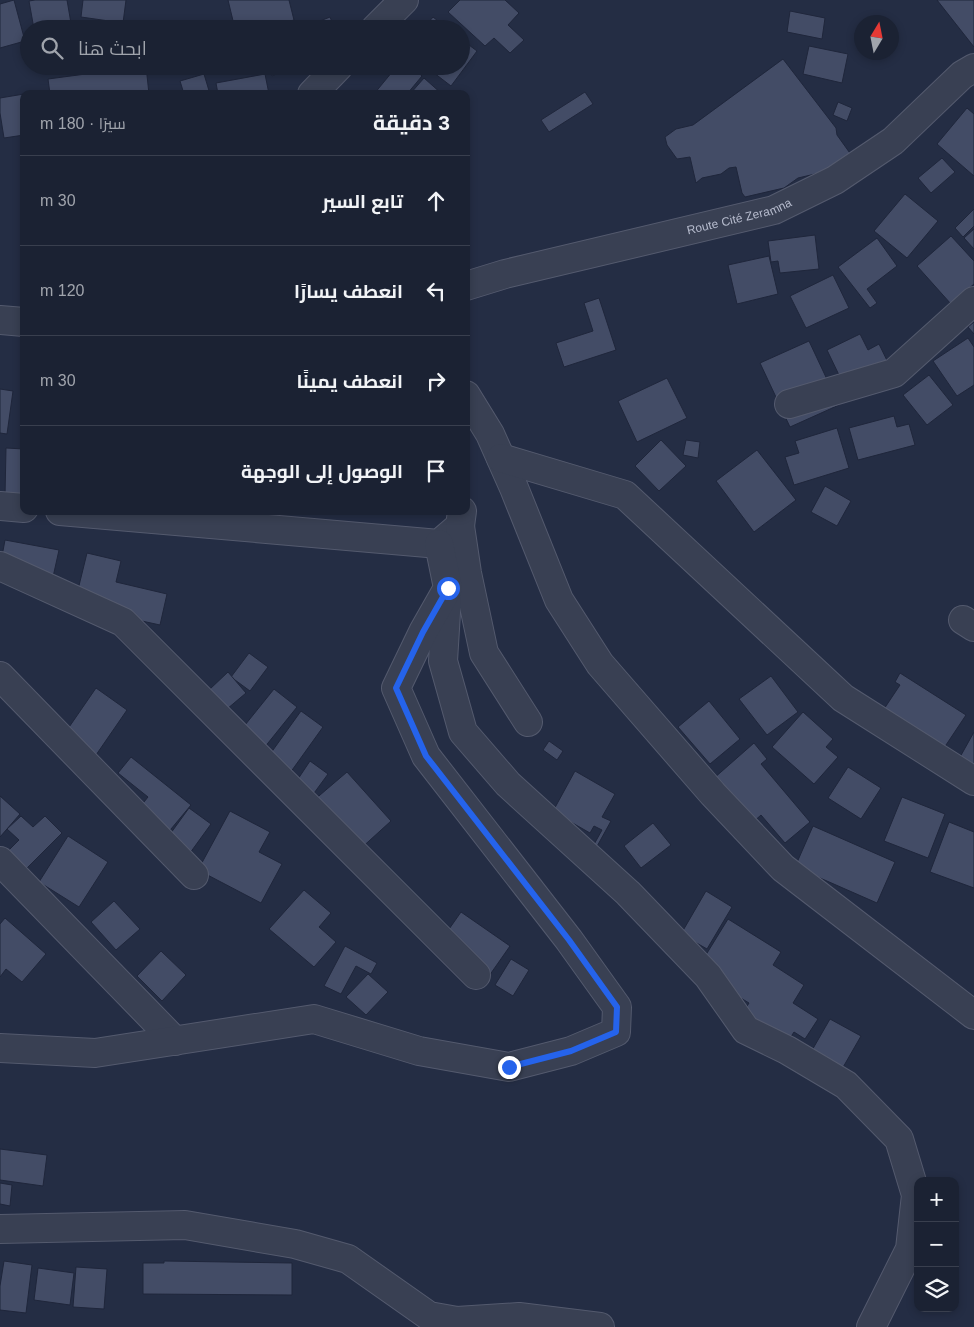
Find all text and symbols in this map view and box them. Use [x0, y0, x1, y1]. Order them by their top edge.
north arrow [854, 15, 899, 60]
search box [20, 20, 470, 75]
icon: search [38, 34, 66, 62]
text: ابحث هنا [78, 38, 147, 59]
text: 3 دقيقة [373, 111, 450, 134]
text: سيرًا · 180 m [40, 115, 126, 132]
icon: ahead [422, 187, 450, 215]
text: تابع السير [322, 191, 403, 212]
text: 30 m [40, 192, 76, 209]
street label: Route Cité Zeramna [685, 195, 794, 238]
icon: left [422, 277, 450, 305]
text: انعطف يسارًا [294, 281, 403, 302]
text: 120 m [40, 282, 84, 299]
icon: right [422, 367, 450, 395]
text: انعطف يمينًا [296, 371, 403, 392]
text: 30 m [40, 372, 76, 389]
icon: arrive [422, 457, 450, 485]
text: الوصول إلى الوجهة [241, 461, 403, 482]
route start [437, 577, 460, 600]
route end [498, 1056, 521, 1079]
map controls [914, 1177, 959, 1312]
button: + [914, 1177, 959, 1222]
button: − [914, 1222, 959, 1267]
button: layers [914, 1267, 959, 1312]

